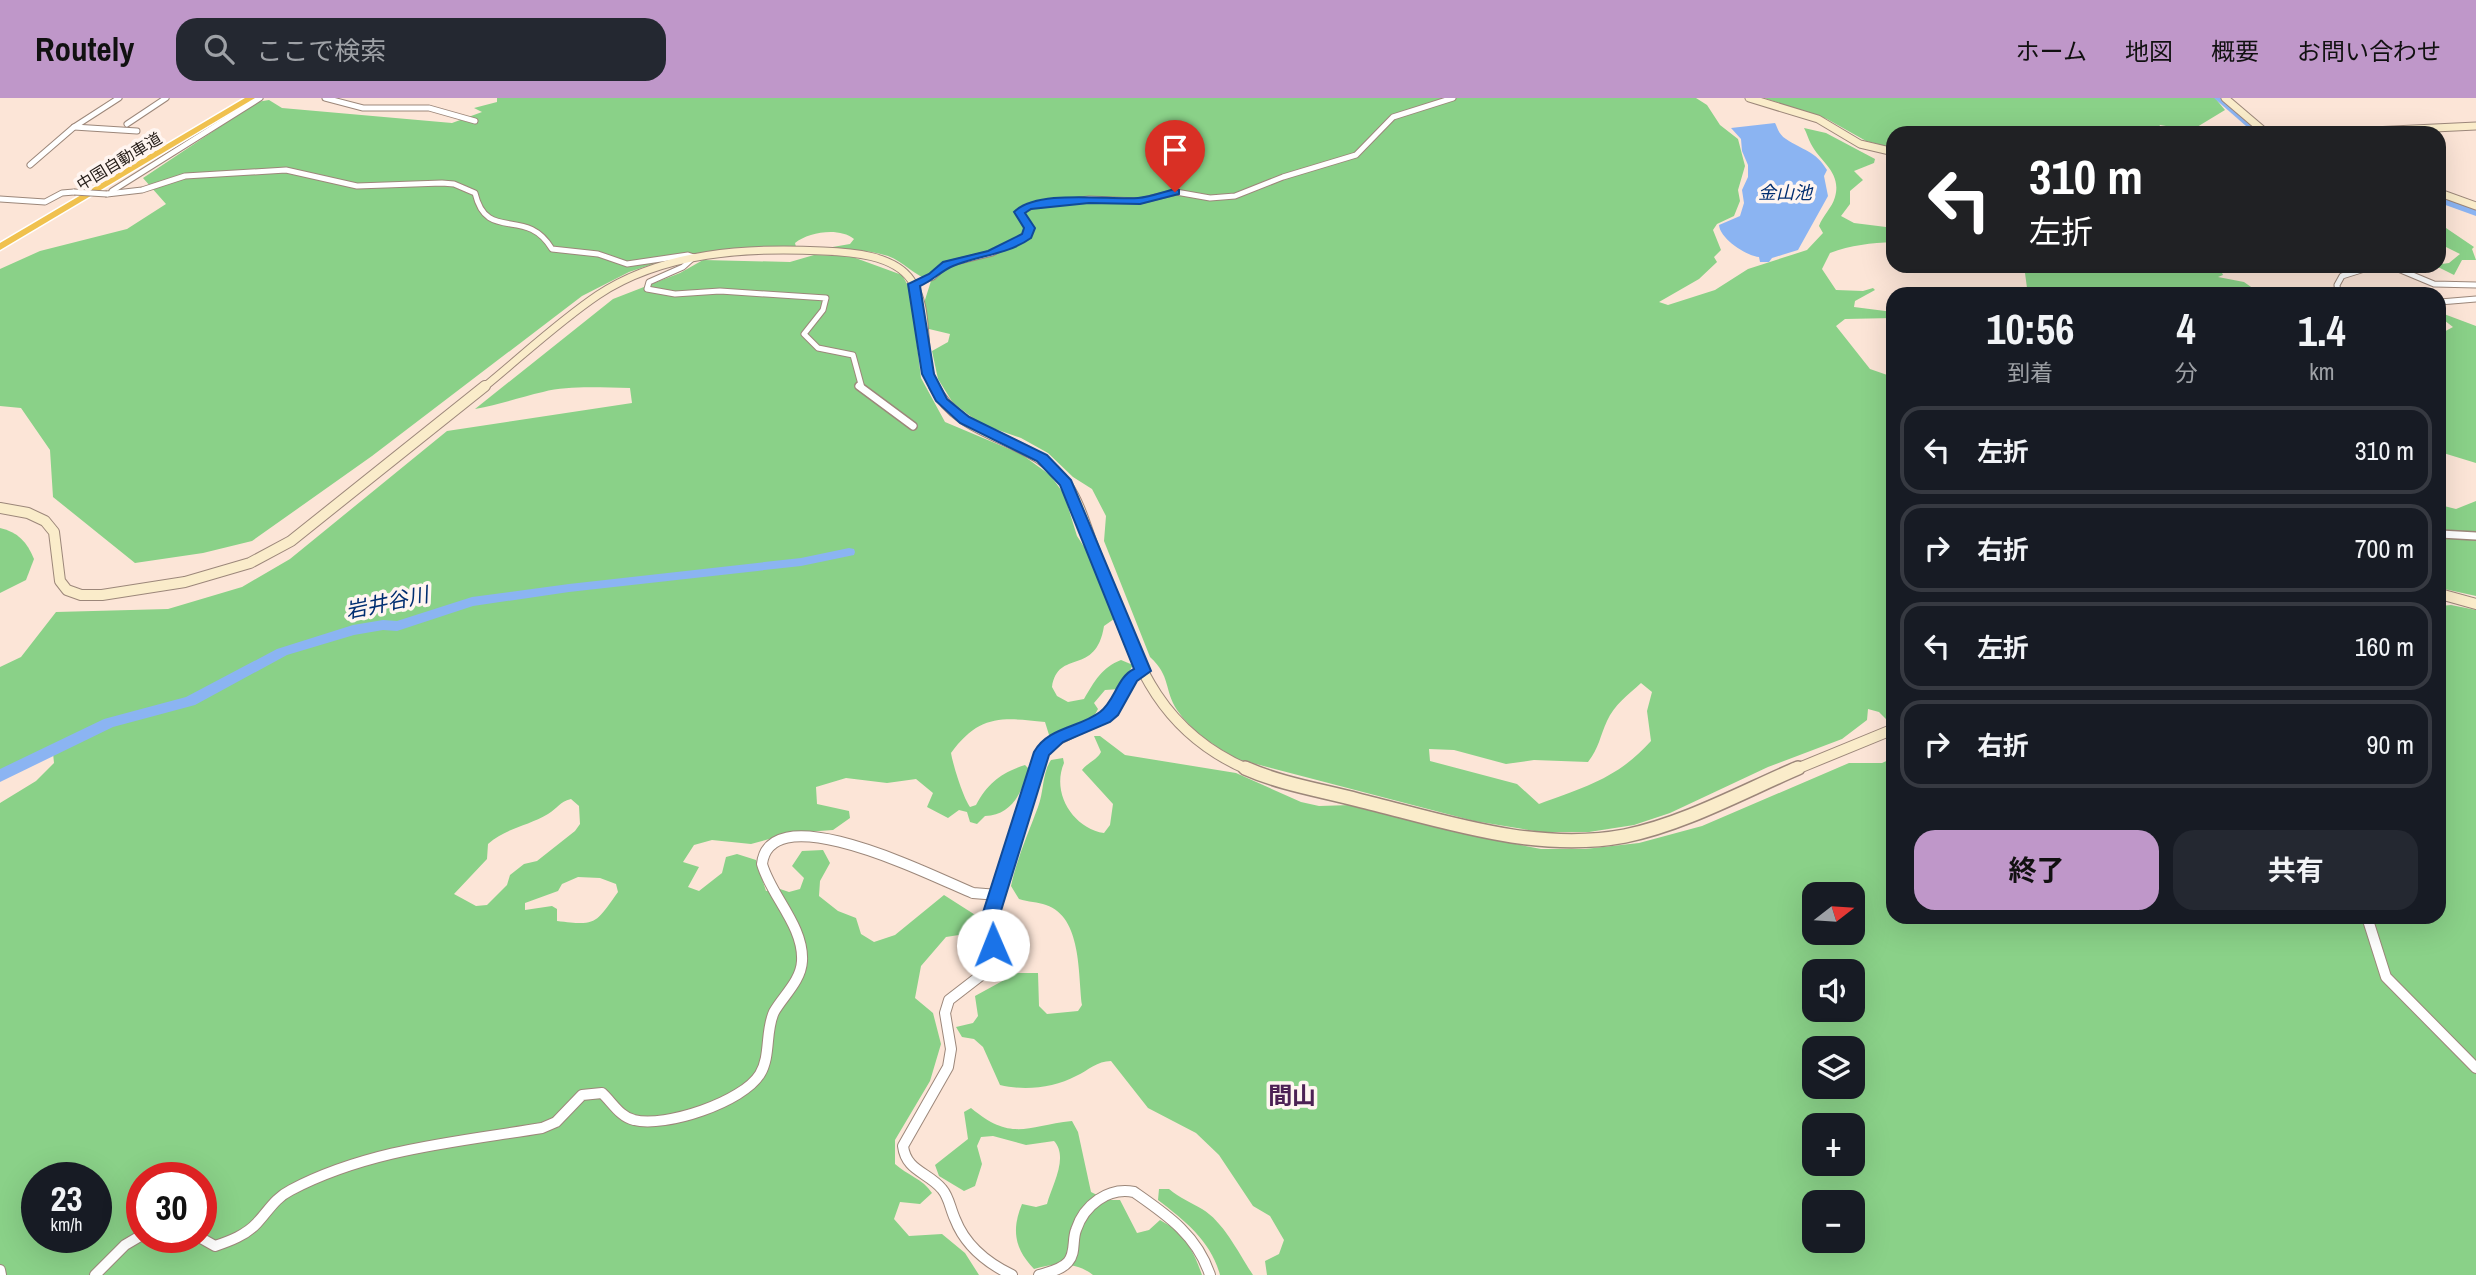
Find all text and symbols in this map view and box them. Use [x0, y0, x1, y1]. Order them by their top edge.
search box [176, 18, 666, 81]
text: Routely [35, 27, 134, 71]
icon: search [200, 30, 238, 68]
text: ここで検索 [256, 33, 386, 68]
text: ホーム [2016, 35, 2087, 67]
text: 地図 [2125, 35, 2173, 67]
text: 概要 [2211, 35, 2259, 67]
text: お問い合わせ [2297, 35, 2441, 67]
pin [1145, 120, 1205, 192]
street label: 中国自動車道 [72, 127, 166, 195]
icon: arrive [1156, 131, 1194, 169]
text: 310 m [2029, 143, 2143, 209]
icon: left [1914, 154, 2005, 245]
water label: 金山池 [1758, 180, 1814, 205]
text: 左折 [2029, 210, 2093, 253]
text: 10:56 [1986, 301, 2074, 357]
text: 4 [2177, 301, 2196, 357]
text: 1.4 [2298, 303, 2346, 359]
text: km [2309, 356, 2334, 387]
text: 到着 [2007, 357, 2053, 388]
text: 分 [2175, 357, 2198, 388]
icon: left [1918, 431, 1956, 469]
text: 310 m [2355, 433, 2414, 468]
text: 左折 [1977, 434, 2029, 469]
icon: right [1918, 529, 1956, 567]
text: 700 m [2355, 531, 2414, 566]
text: 右折 [1977, 532, 2029, 567]
water label: 岩井谷川 [343, 579, 433, 625]
icon: left [1918, 627, 1956, 665]
text: 160 m [2355, 629, 2414, 664]
text: 左折 [1977, 630, 2029, 665]
icon: right [1918, 725, 1956, 763]
text: 90 m [2367, 727, 2414, 762]
text: 右折 [1977, 728, 2029, 763]
button: 終了 [1914, 830, 2159, 910]
button: 共有 [2173, 830, 2418, 910]
north arrow [1802, 882, 1866, 945]
map controls [1802, 882, 1865, 1253]
position arrow [956, 908, 1030, 982]
button: sound [1802, 959, 1865, 1022]
button: layers [1802, 1036, 1865, 1099]
district label: 間山 [1268, 1079, 1316, 1111]
button: + [1802, 1113, 1865, 1176]
speed limit sign: 30 [126, 1162, 217, 1253]
text: 23 [51, 1175, 82, 1222]
button: − [1802, 1190, 1865, 1253]
text: km/h [51, 1212, 83, 1237]

